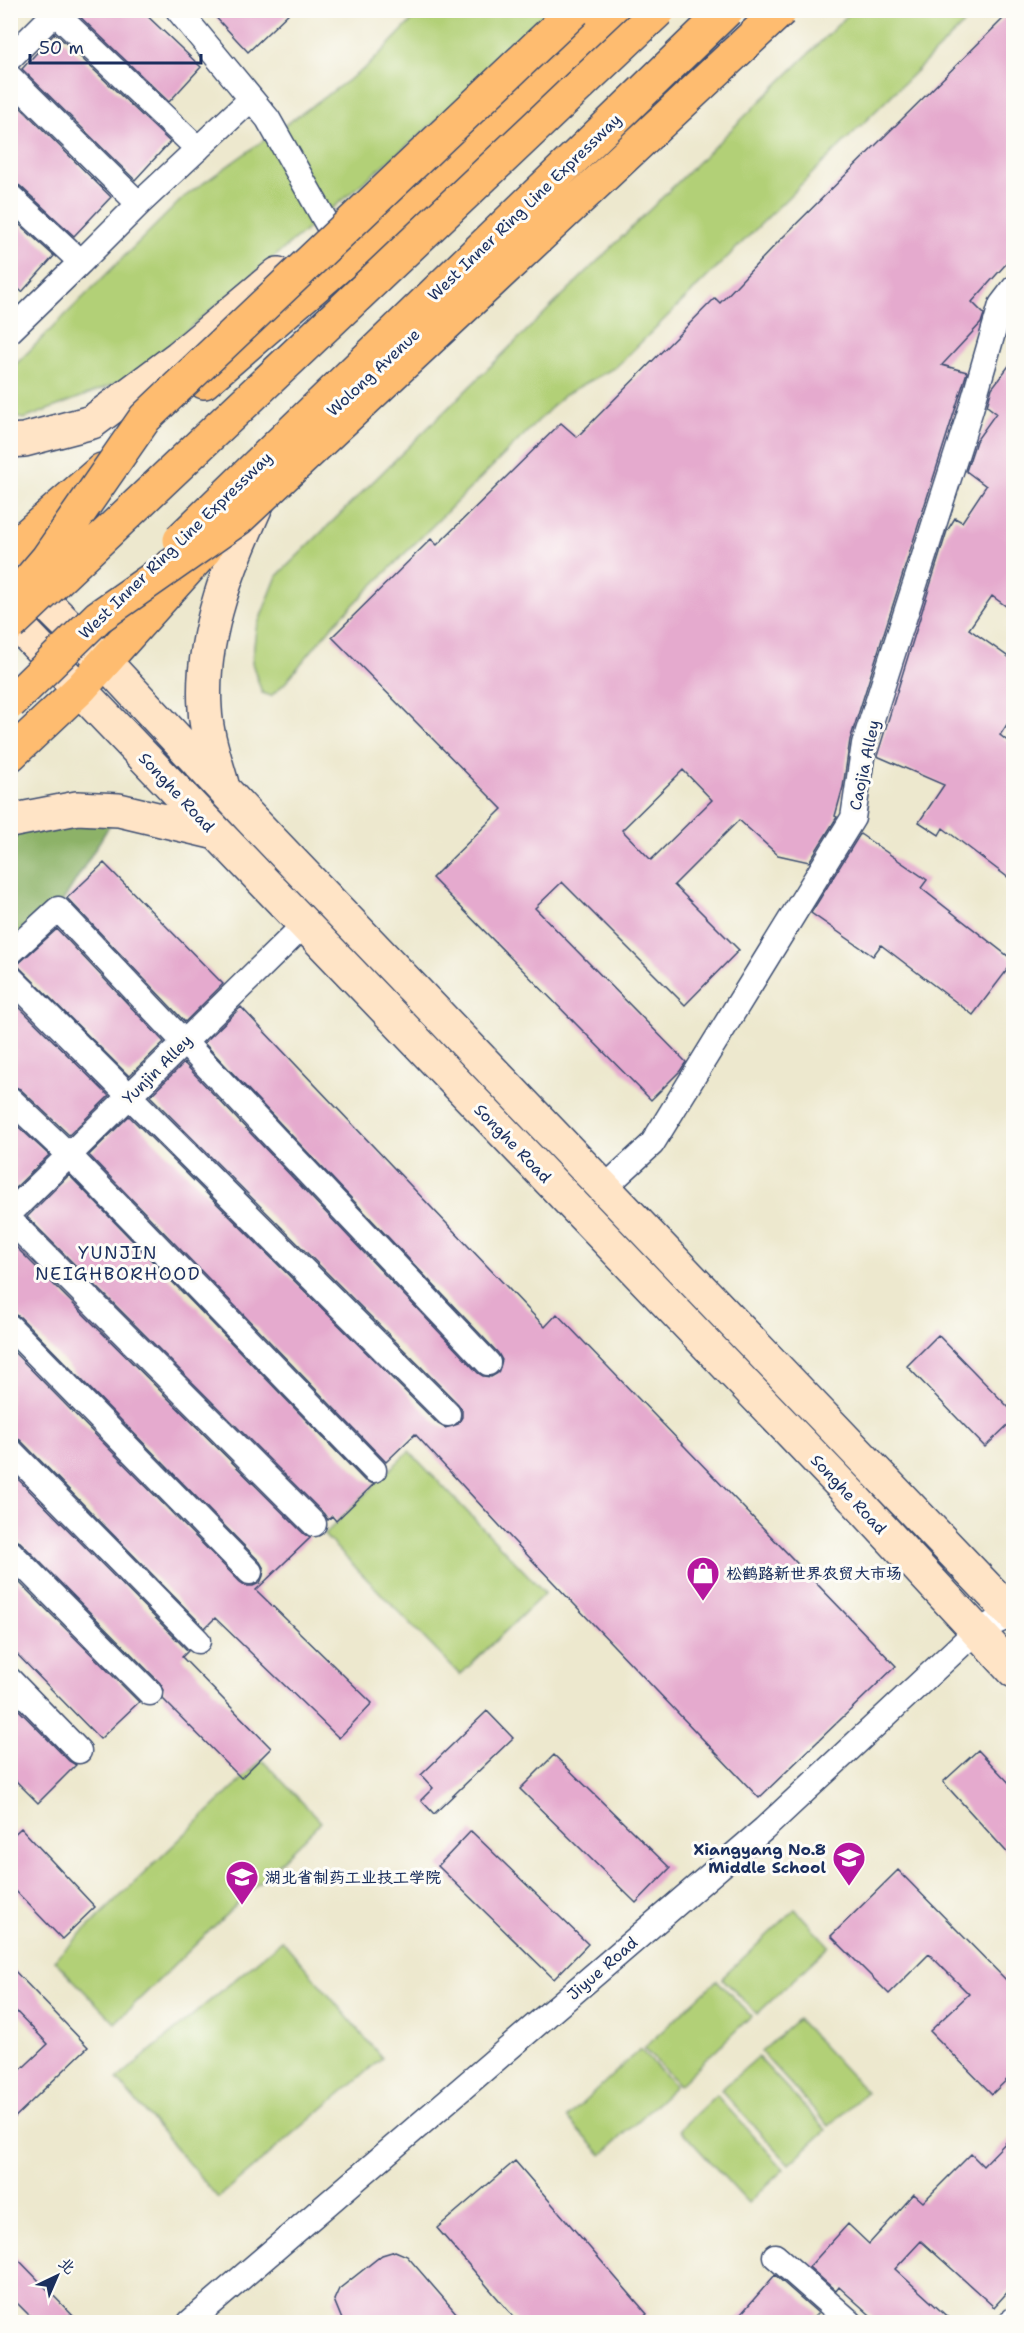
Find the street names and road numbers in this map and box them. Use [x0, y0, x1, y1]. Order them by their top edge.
street label: West Inner Ring Line Expressway [423, 109, 625, 306]
street label: Wolong Avenue [322, 324, 424, 421]
street label: West Inner Ring Line Expressway [74, 447, 276, 644]
street label: Caojia Alley [845, 718, 884, 812]
street label: Songhe Road [134, 748, 219, 837]
street label: Yunjin Alley [118, 1030, 197, 1109]
street label: Songhe Road [470, 1099, 556, 1187]
street label: Songhe Road [806, 1450, 891, 1539]
street label: Jiyue Road [563, 1932, 642, 2005]

